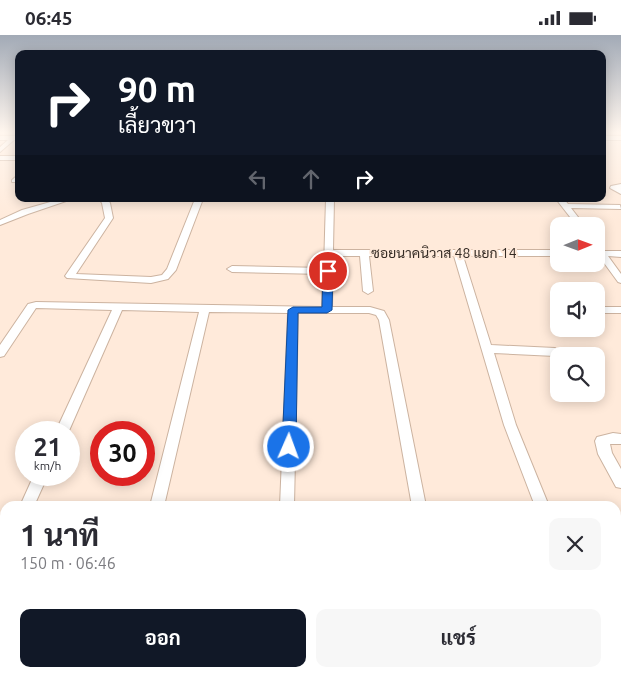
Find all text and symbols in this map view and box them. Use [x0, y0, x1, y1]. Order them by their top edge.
text: 06:45 [25, 7, 73, 29]
text: 90 m [118, 69, 196, 109]
icon: right [35, 70, 100, 135]
text: เลี้ยวขวา [118, 112, 196, 137]
icon: left [244, 165, 272, 193]
icon: ahead [297, 165, 325, 193]
icon: right [350, 165, 378, 193]
north arrow [550, 217, 605, 273]
map controls [550, 217, 605, 402]
street label: ซอยนาคนิวาส 48 แยก 14 [371, 245, 517, 261]
pin [307, 250, 349, 292]
icon: arrive [314, 257, 342, 285]
button: sound [550, 282, 605, 337]
button: search [550, 347, 605, 402]
position arrow [262, 420, 314, 472]
speed limit sign: 30 [90, 421, 155, 486]
text: 21 [33, 433, 62, 461]
text: km/h [34, 459, 61, 472]
text: 1 นาที [20, 518, 99, 552]
button: close [549, 518, 601, 570]
text: 150 m · 06:46 [20, 554, 116, 572]
button: ออก [20, 609, 306, 667]
button: แชร์ [316, 609, 601, 667]

